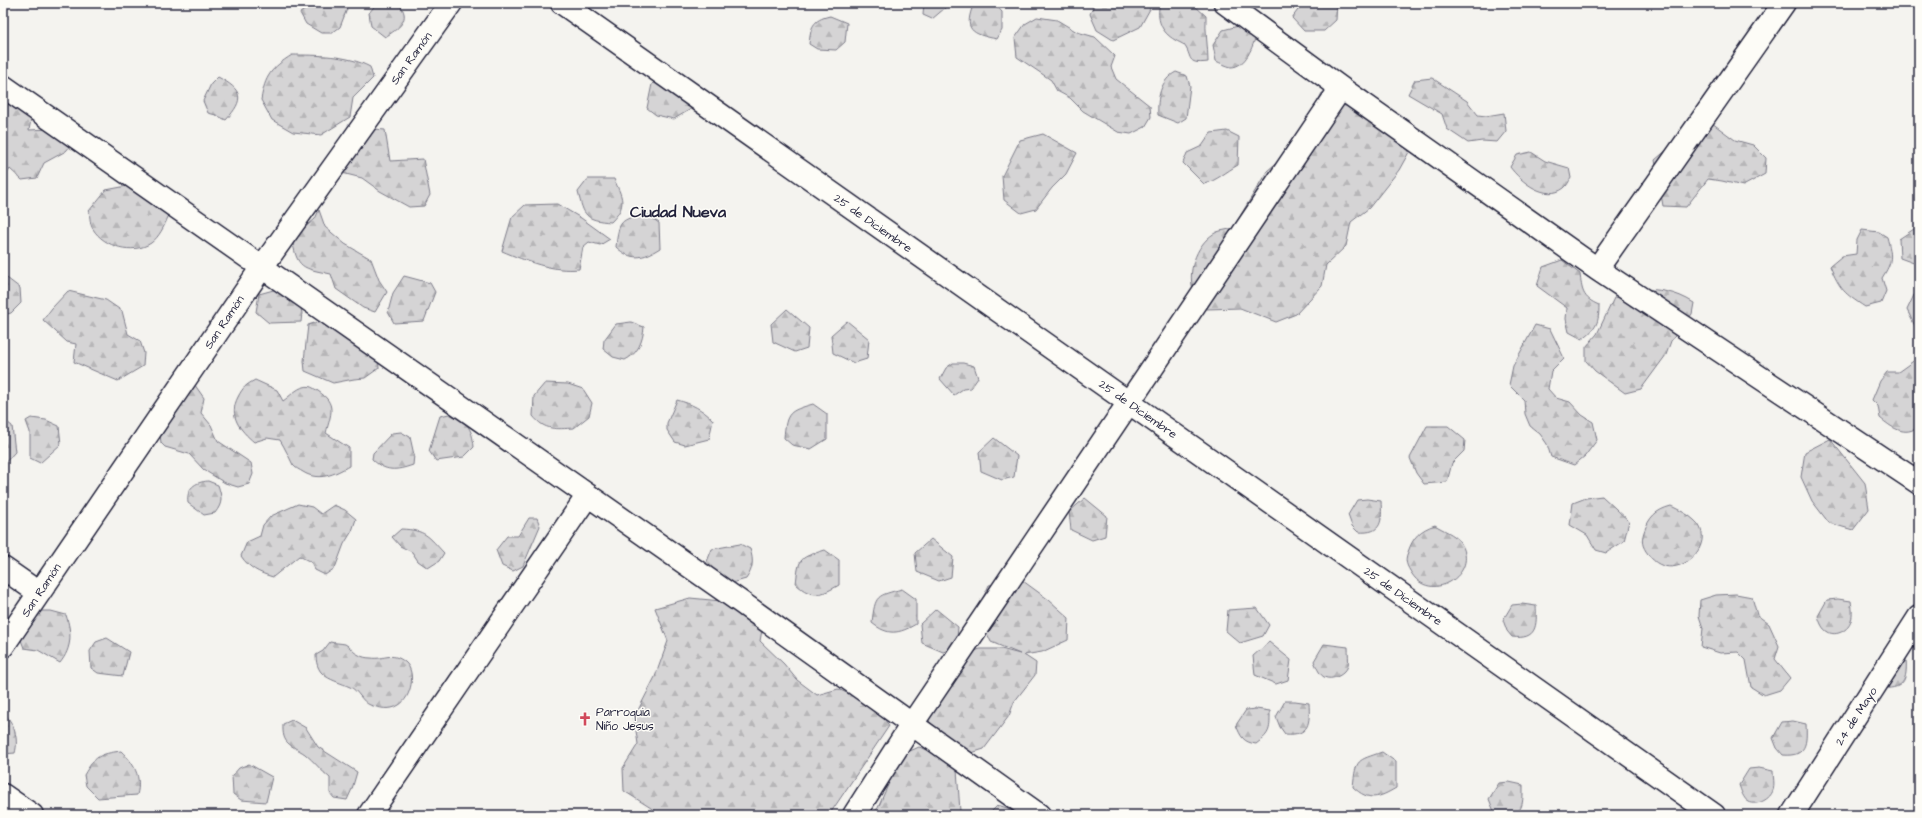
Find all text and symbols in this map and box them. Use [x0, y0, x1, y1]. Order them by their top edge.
street label: San Ramón [386, 28, 436, 88]
street label: 25 de Diciembre [830, 190, 916, 257]
district label: Ciudad Nueva [630, 201, 727, 223]
street label: San Ramón [200, 292, 249, 352]
street label: 25 de Diciembre [1095, 376, 1181, 443]
street label: San Ramón [17, 560, 66, 620]
street label: 25 de Diciembre [1360, 563, 1446, 630]
street label: 24 de Mayo [1831, 683, 1883, 749]
place label: Parroquia Niño Jesus [596, 704, 654, 735]
church icon: Parroquia Niño Jesus [577, 711, 593, 727]

